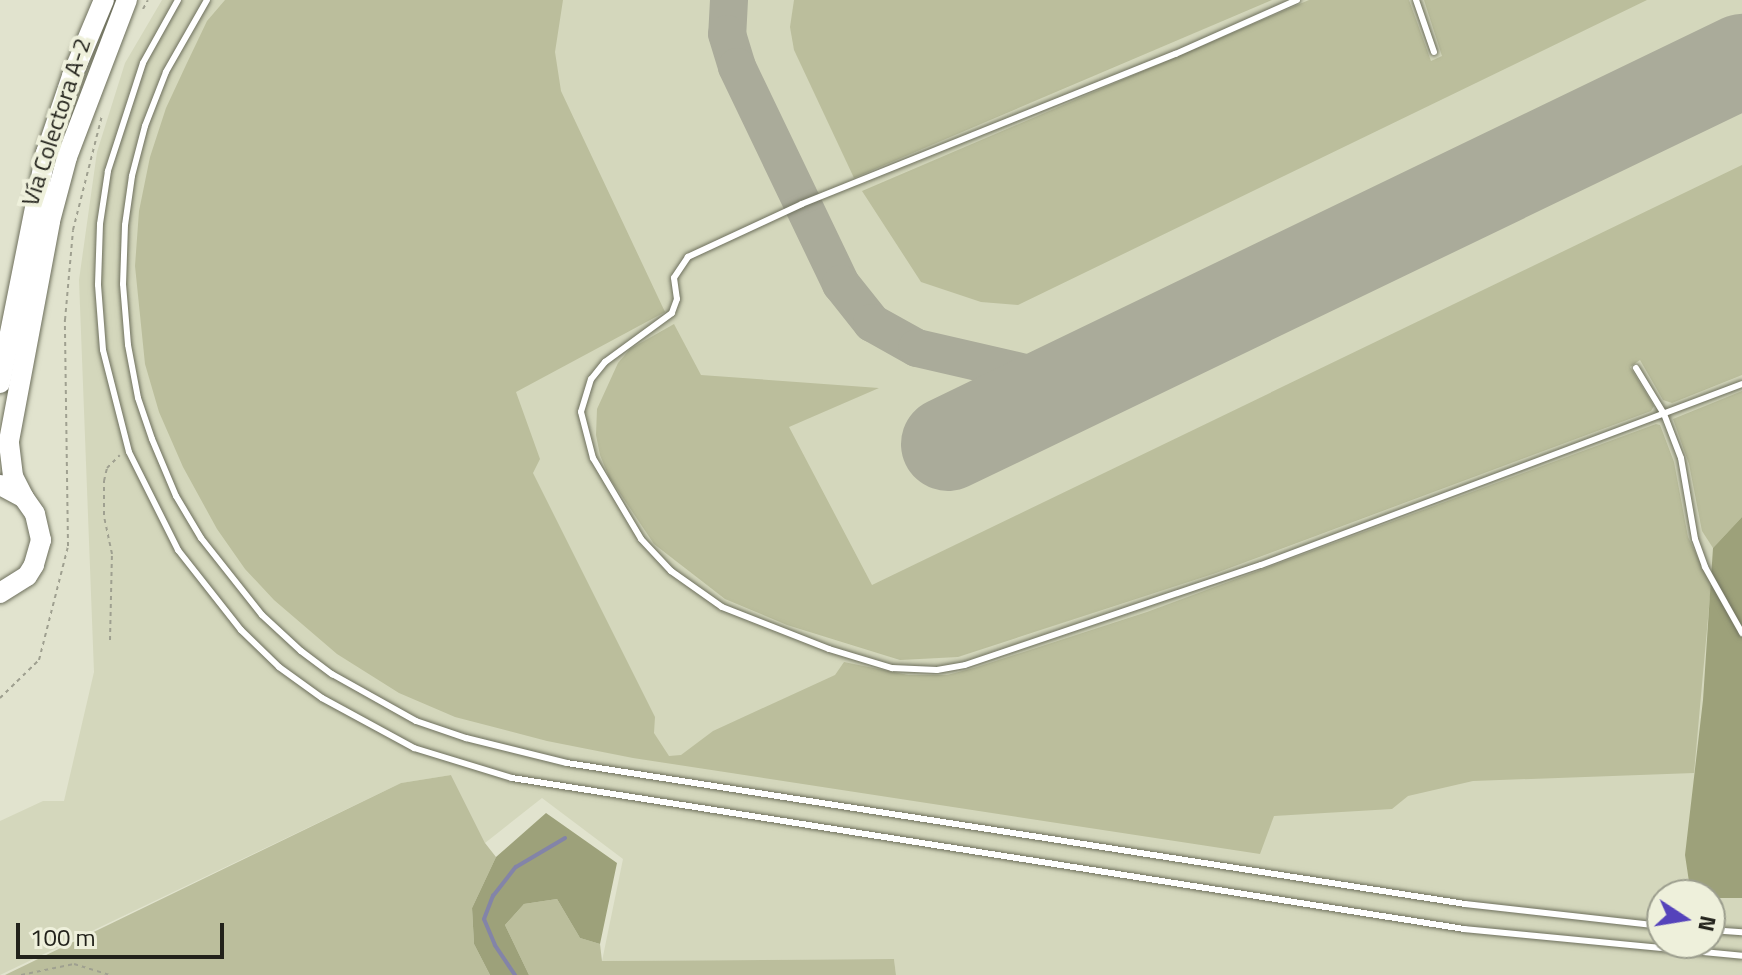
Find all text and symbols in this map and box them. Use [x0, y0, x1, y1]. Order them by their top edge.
street label: Vía Colectora A-2 [15, 34, 97, 210]
north arrow [1646, 879, 1726, 959]
scale bar [20, 907, 228, 957]
text: N [1689, 913, 1726, 935]
text: 100 m [30, 919, 96, 955]

